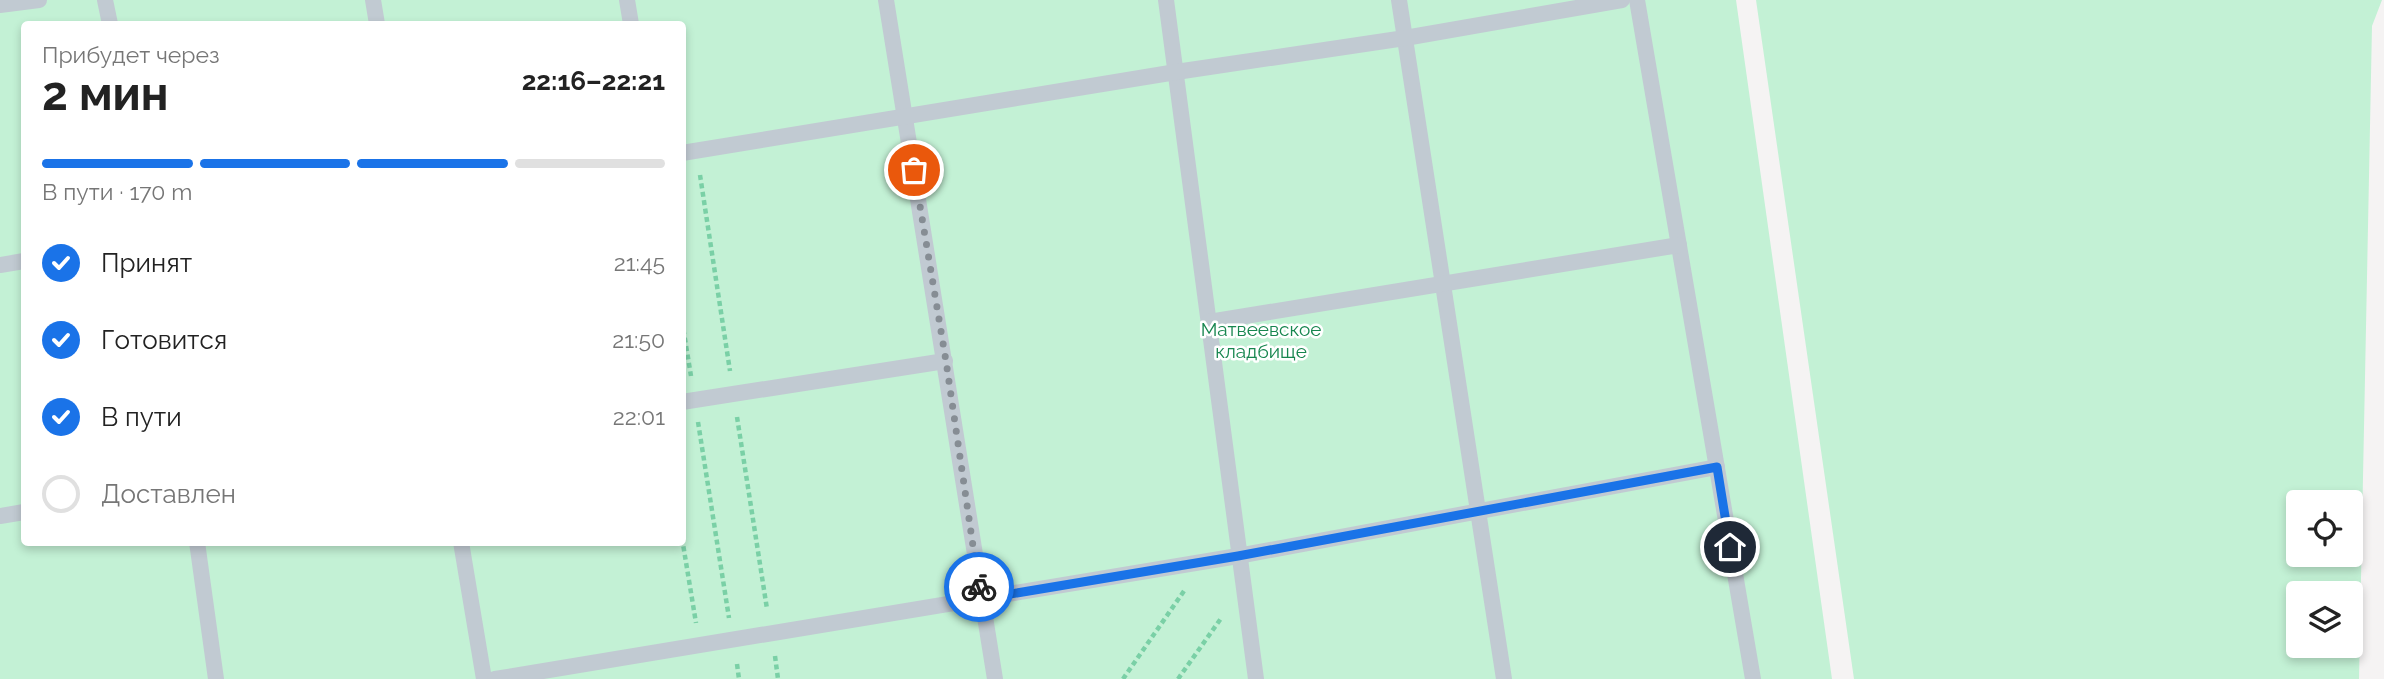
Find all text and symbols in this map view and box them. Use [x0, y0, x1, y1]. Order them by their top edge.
text: Прибудет через [42, 41, 220, 68]
text: 22:16–22:21 [522, 66, 665, 96]
text: 2 мин [42, 67, 169, 121]
pin [884, 140, 944, 200]
icon: bag [895, 151, 933, 189]
text: В пути · 170 m [42, 178, 192, 205]
icon: check [42, 244, 80, 282]
text: Принят [101, 248, 192, 278]
text: 21:45 [614, 249, 665, 276]
park label: Матвеевское кладбище [1201, 318, 1321, 362]
icon: check [42, 321, 80, 359]
text: Готовится [101, 325, 227, 355]
text: 21:50 [612, 326, 665, 353]
icon: check [42, 398, 80, 436]
text: В пути [101, 402, 182, 432]
text: 22:01 [613, 403, 665, 430]
text: Доставлен [101, 479, 236, 509]
map controls [2286, 490, 2363, 658]
button: locate [2286, 490, 2363, 567]
pin [1700, 517, 1760, 577]
icon: home [1711, 528, 1749, 566]
courier [944, 552, 1014, 622]
icon: bike [960, 568, 998, 606]
button: layers [2286, 581, 2363, 658]

